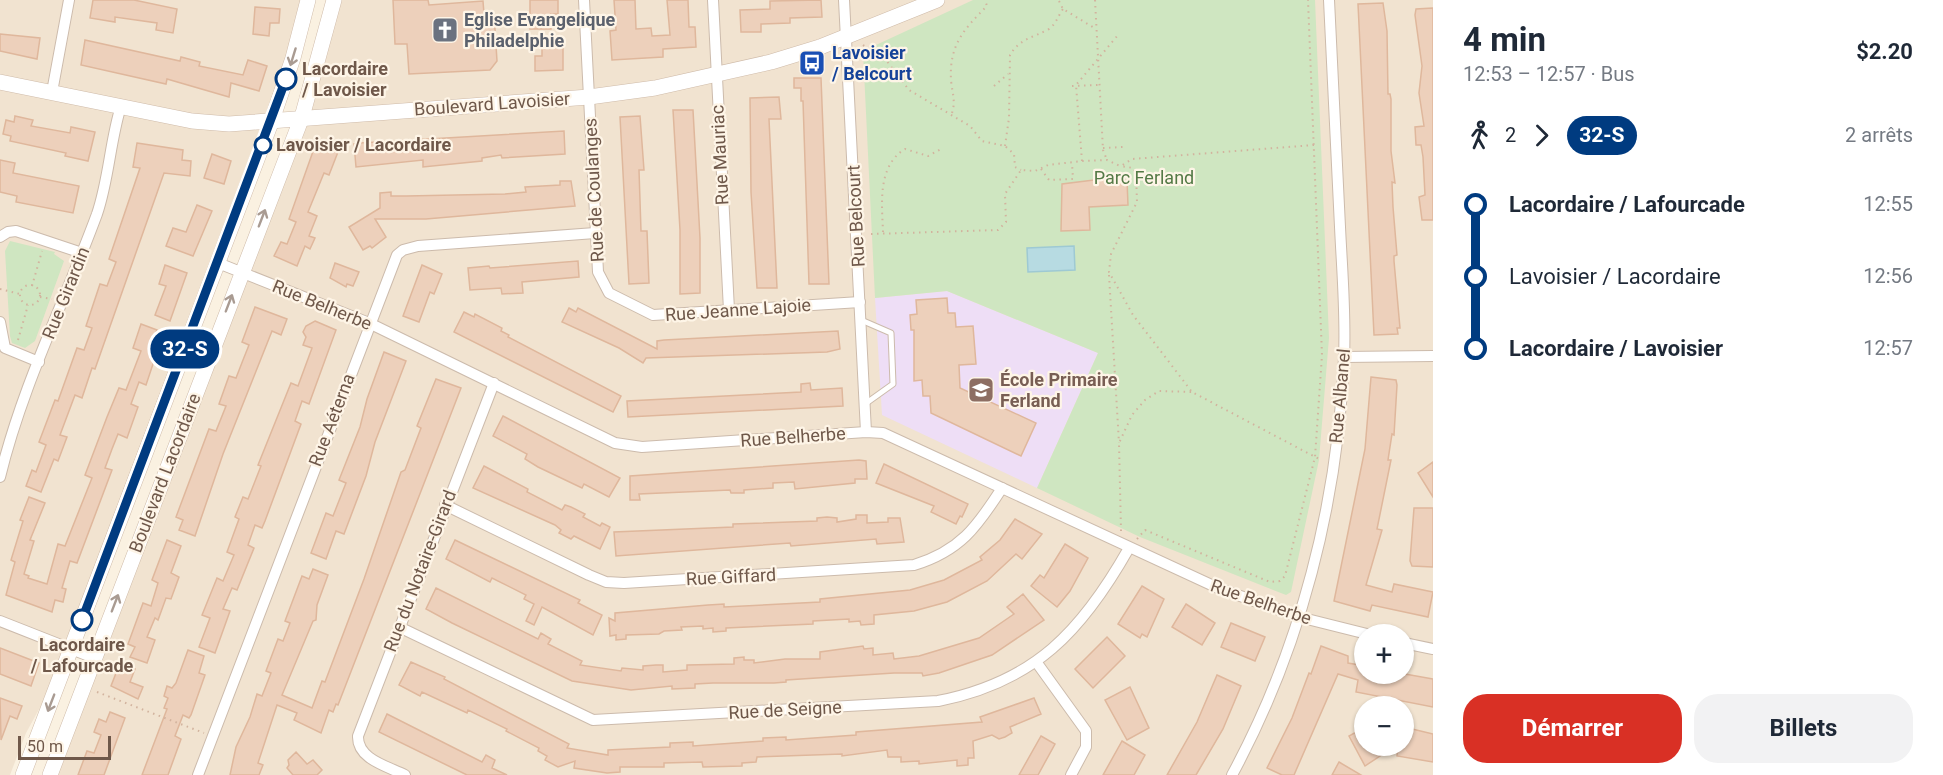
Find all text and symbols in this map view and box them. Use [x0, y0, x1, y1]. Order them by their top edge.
place label: Eglise Evangelique Philadelphie [464, 9, 616, 51]
church icon: Eglise Evangelique Philadelphie [430, 15, 460, 45]
text: 4 min [1463, 20, 1546, 59]
text: $2.20 [1856, 39, 1913, 64]
place label: Lavoisier / Belcourt [831, 42, 912, 84]
one-way arrow [287, 47, 298, 66]
bus stop icon: Lavoisier / Belcourt [797, 48, 827, 78]
place label: Lacordaire / Lavoisier [301, 58, 388, 100]
text: 12:53 – 12:57 · Bus [1463, 62, 1635, 86]
marker: Lacordaire / Lavoisier [275, 68, 297, 90]
street label: Boulevard Lavoisier [413, 88, 571, 119]
street label: Rue Mauriac [706, 104, 733, 206]
street label: Rue de Coulanges [579, 118, 608, 263]
icon: walk [1463, 119, 1496, 152]
icon: forward [1525, 119, 1558, 152]
text: 2 [1505, 123, 1516, 147]
text: 32-S [1579, 123, 1625, 147]
text: 2 arrêts [1845, 123, 1913, 147]
place label: Lavoisier / Lacordaire [276, 134, 451, 155]
marker: Lavoisier / Lacordaire [254, 136, 272, 154]
street label: Rue Belcourt [842, 164, 869, 268]
park label: Parc Ferland [1094, 167, 1194, 188]
text: Lacordaire / Lafourcade [1509, 192, 1745, 217]
text: 12:55 [1863, 192, 1913, 216]
one-way arrow [257, 209, 268, 228]
street label: Rue Girardin [38, 244, 94, 342]
text: Lavoisier / Lacordaire [1509, 264, 1721, 289]
text: 12:56 [1863, 264, 1913, 288]
street label: Rue Belherbe [269, 275, 375, 334]
one-way arrow [224, 294, 235, 313]
street label: Rue Jeanne Lajoie [664, 294, 812, 325]
line badge: 32-S [143, 330, 227, 368]
text: Lacordaire / Lavoisier [1509, 336, 1723, 361]
text: 12:57 [1863, 336, 1913, 360]
text: 32-S [162, 337, 208, 361]
street label: Rue Albanel [1325, 348, 1354, 444]
place label: École Primaire Ferland [1000, 369, 1118, 411]
street label: Rue Aéterna [304, 371, 359, 469]
school or university icon: École Primaire Ferland [966, 375, 996, 405]
street label: Boulevard Lacordaire [124, 390, 205, 555]
street label: Rue Belherbe [740, 422, 846, 451]
street label: Rue du Notaire-Girard [379, 487, 460, 655]
street label: Rue Giffard [685, 564, 776, 589]
street label: Rue Belherbe [1208, 574, 1314, 629]
one-way arrow [110, 594, 121, 613]
marker: Lacordaire / Lafourcade [71, 609, 93, 631]
map controls [1354, 624, 1414, 756]
button: + [1354, 624, 1414, 684]
place label: Lacordaire / Lafourcade [30, 634, 134, 676]
one-way arrow [44, 694, 55, 712]
button: Démarrer [1463, 694, 1682, 763]
button: Billets [1694, 694, 1913, 763]
street label: Rue de Seigne [728, 696, 842, 723]
button: − [1354, 696, 1414, 756]
scale bar [18, 733, 111, 760]
text: 50 m [27, 737, 63, 756]

